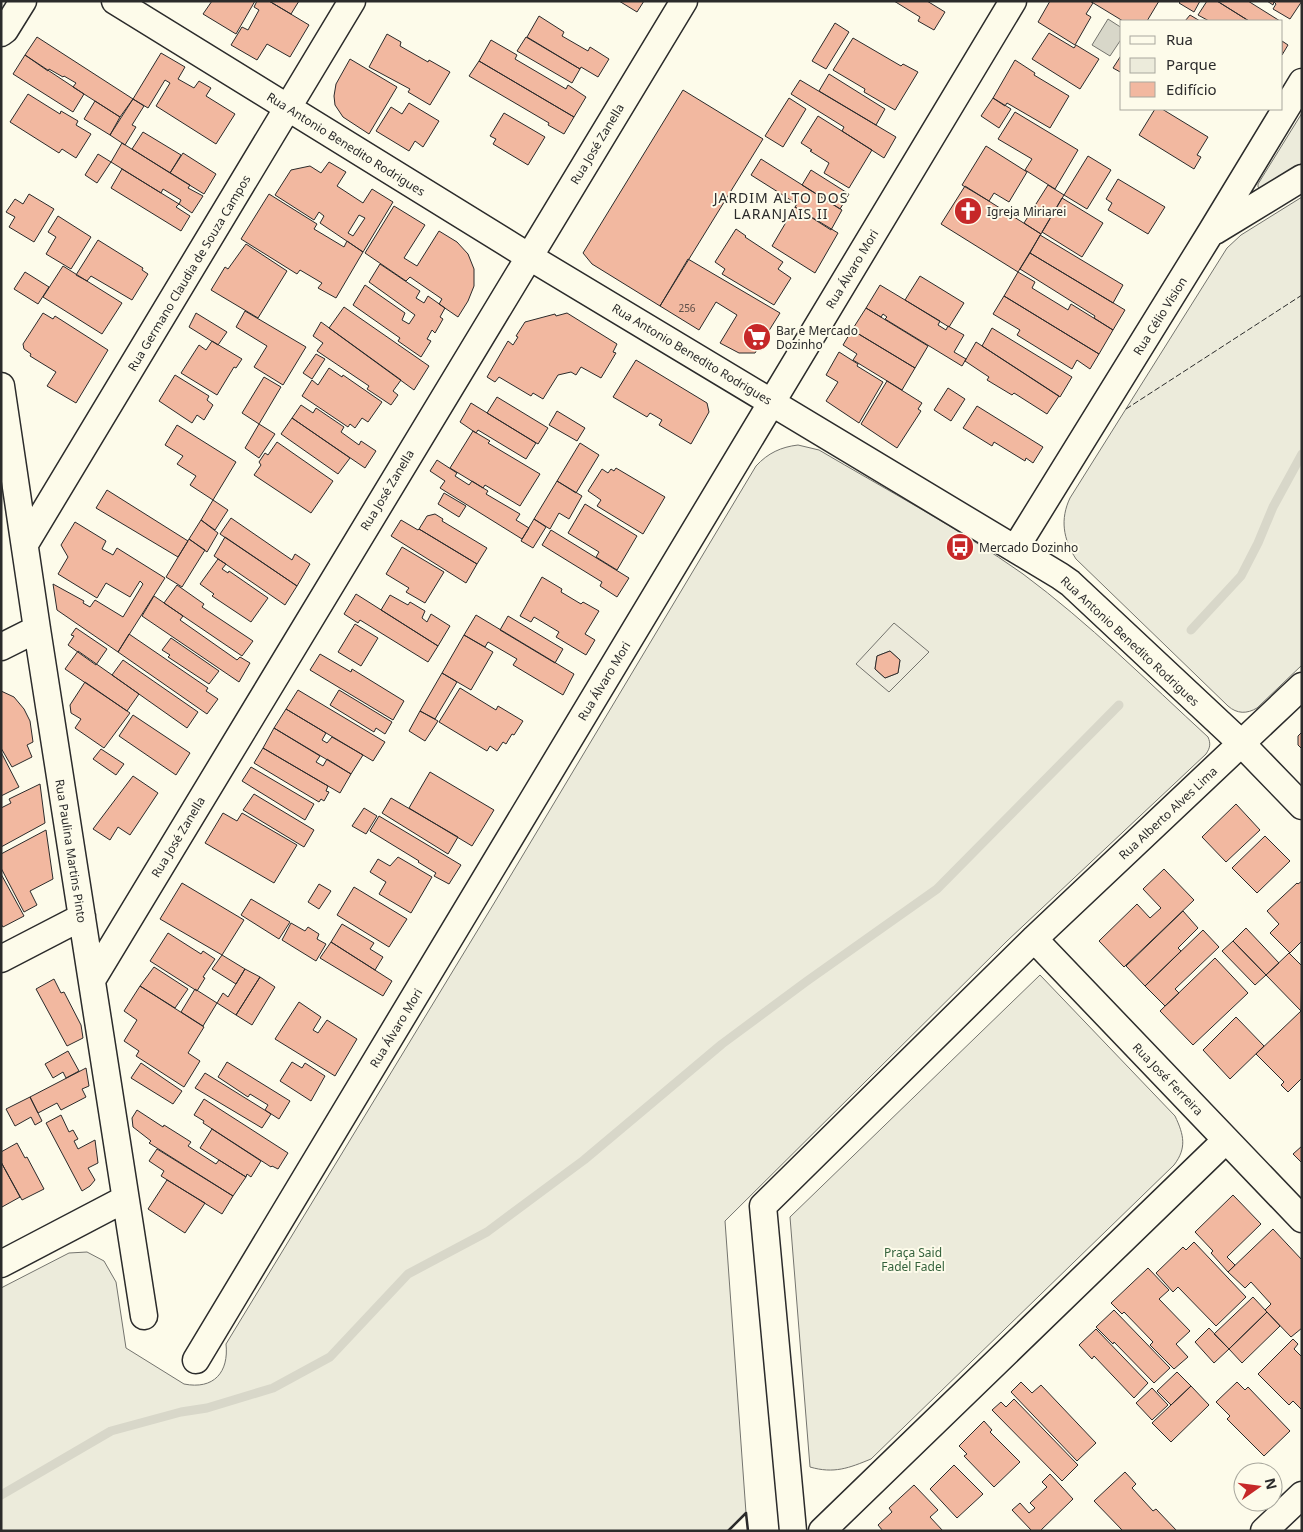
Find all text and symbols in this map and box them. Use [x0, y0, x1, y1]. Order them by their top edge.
legend [1120, 20, 1283, 110]
text: Rua [1166, 29, 1193, 49]
text: Parque [1166, 54, 1216, 74]
text: Edifício [1166, 79, 1217, 99]
street label: Rua Antonio Benedito Rodrigues [264, 88, 429, 200]
street label: Rua José Zanella [566, 100, 628, 188]
street label: Rua Germano Claudia de Souza Campos [124, 172, 255, 374]
district label: JARDIM ALTO DOS LARANJAIS II [712, 188, 848, 223]
church icon: Igreja Miriarei [953, 196, 983, 226]
place label: Igreja Miriarei [987, 203, 1066, 220]
street label: Rua Álvaro Mori [822, 226, 882, 312]
street label: Rua Célio Vision [1129, 274, 1191, 358]
street label: Rua Antonio Benedito Rodrigues [609, 299, 775, 409]
house number: 256 [678, 301, 696, 315]
supermarket icon: Bar e Mercado Dozinho [742, 322, 772, 352]
place label: Bar e Mercado Dozinho [776, 322, 858, 353]
street label: Rua José Zanella [356, 446, 418, 534]
bus stop icon: Mercado Dozinho [945, 532, 975, 562]
place label: Mercado Dozinho [979, 539, 1078, 556]
street label: Rua Antonio Benedito Rodrigues [1057, 572, 1203, 710]
street label: Rua Álvaro Mori [574, 638, 634, 724]
street label: Rua Alberto Alves Lima [1115, 763, 1221, 863]
street label: Rua Paulina Martins Pinto [51, 778, 91, 924]
street label: Rua José Zanella [147, 793, 209, 881]
street label: Rua Álvaro Mori [366, 985, 426, 1071]
street label: Rua José Ferreira [1129, 1039, 1207, 1119]
park label: Praça Said Fadel Fadel [881, 1244, 945, 1275]
north arrow [1233, 1462, 1283, 1512]
text: N [1261, 1476, 1282, 1492]

